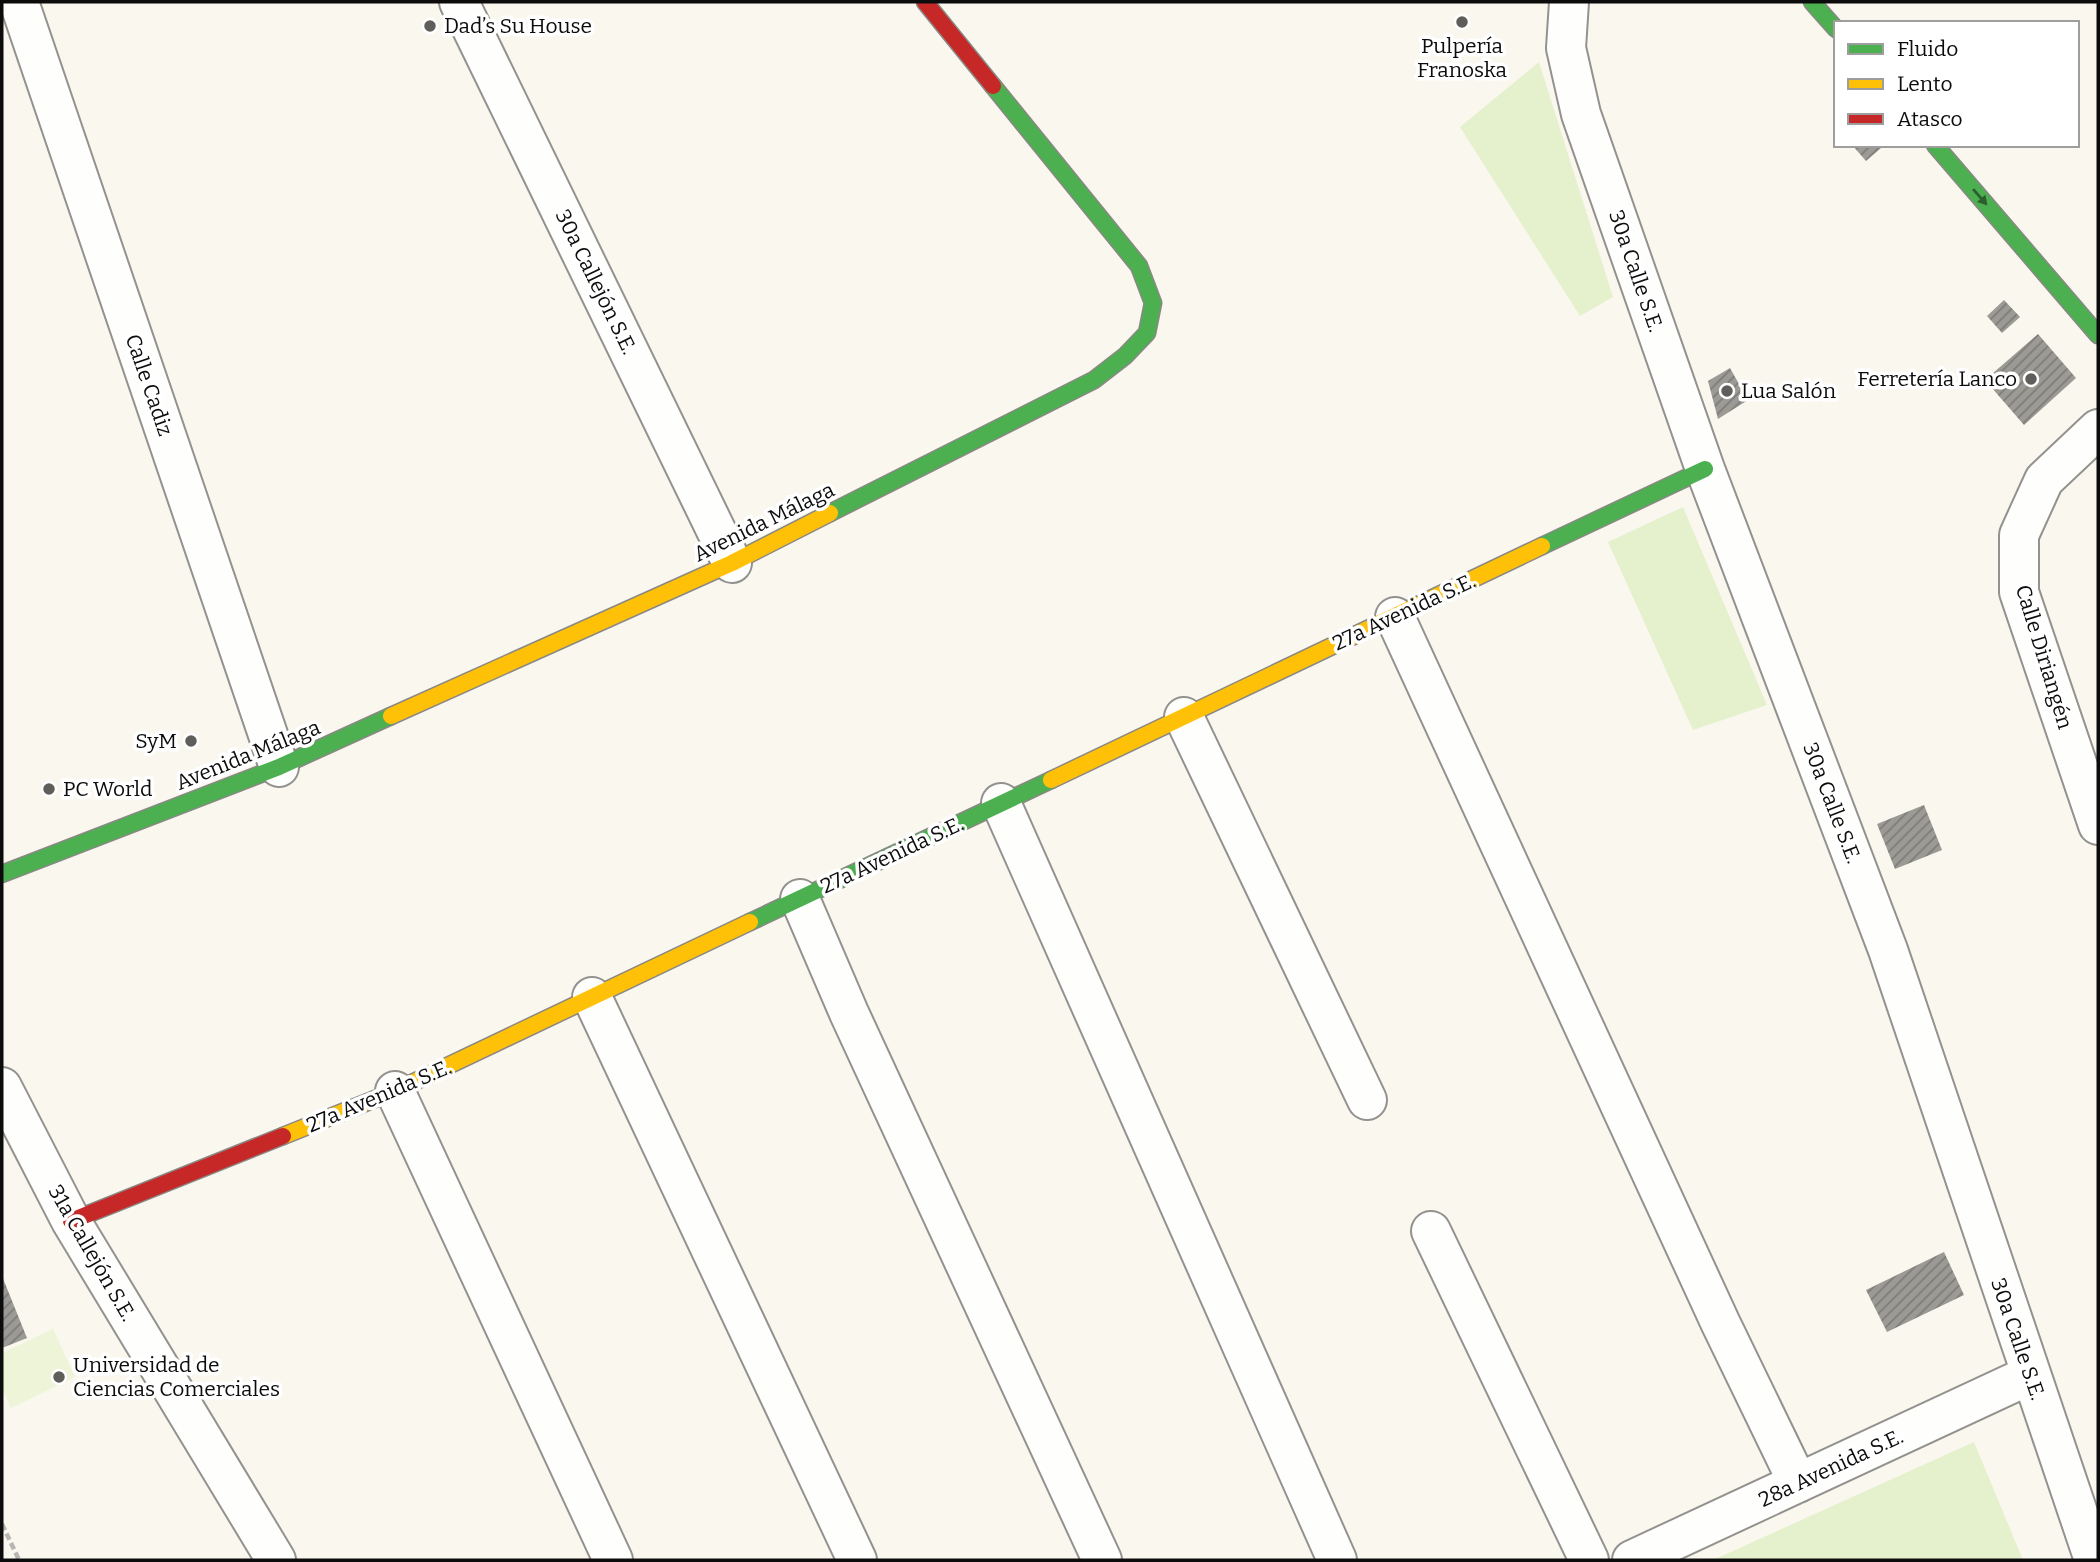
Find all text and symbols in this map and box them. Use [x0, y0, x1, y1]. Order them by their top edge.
place label: Dad’s Su House [444, 13, 592, 39]
marker: Pulpería Franoska [1454, 14, 1470, 30]
marker: Dad’s Su House [422, 18, 438, 34]
legend [1834, 21, 2079, 147]
place label: Pulpería Franoska [1417, 33, 1507, 83]
text: Fluido [1897, 36, 1958, 62]
text: Lento [1897, 71, 1953, 97]
text: Atasco [1897, 106, 1963, 132]
one-way arrow [1972, 188, 1988, 206]
street label: 30a Callejón S.E. [550, 205, 642, 359]
street label: 30a Calle S.E. [1603, 207, 1669, 335]
street label: Calle Cadiz [119, 331, 179, 439]
place label: Ferretería Lanco [1857, 366, 2017, 392]
marker: Ferretería Lanco [2023, 371, 2039, 387]
place label: Lua Salón [1741, 378, 1836, 404]
marker: Lua Salón [1719, 383, 1735, 399]
street label: Avenida Málaga [689, 476, 839, 567]
street label: 27a Avenida S.E. [1328, 568, 1480, 656]
street label: Calle Diriangén [2010, 582, 2078, 732]
street label: Avenida Málaga [172, 714, 325, 796]
place label: SyM [135, 728, 177, 754]
marker: SyM [183, 733, 199, 749]
street label: 30a Calle S.E. [1797, 739, 1867, 867]
place label: PC World [63, 776, 153, 802]
marker: PC World [41, 781, 57, 797]
street label: 27a Avenida S.E. [816, 811, 968, 899]
street label: 27a Avenida S.E. [303, 1054, 455, 1138]
street label: 31a Callejón S.E. [42, 1180, 142, 1326]
street label: 30a Calle S.E. [1985, 1275, 2051, 1403]
place label: Universidad de Ciencias Comerciales [73, 1352, 280, 1402]
marker: Universidad de Ciencias Comerciales [51, 1369, 67, 1385]
street label: 28a Avenida S.E. [1755, 1423, 1907, 1513]

